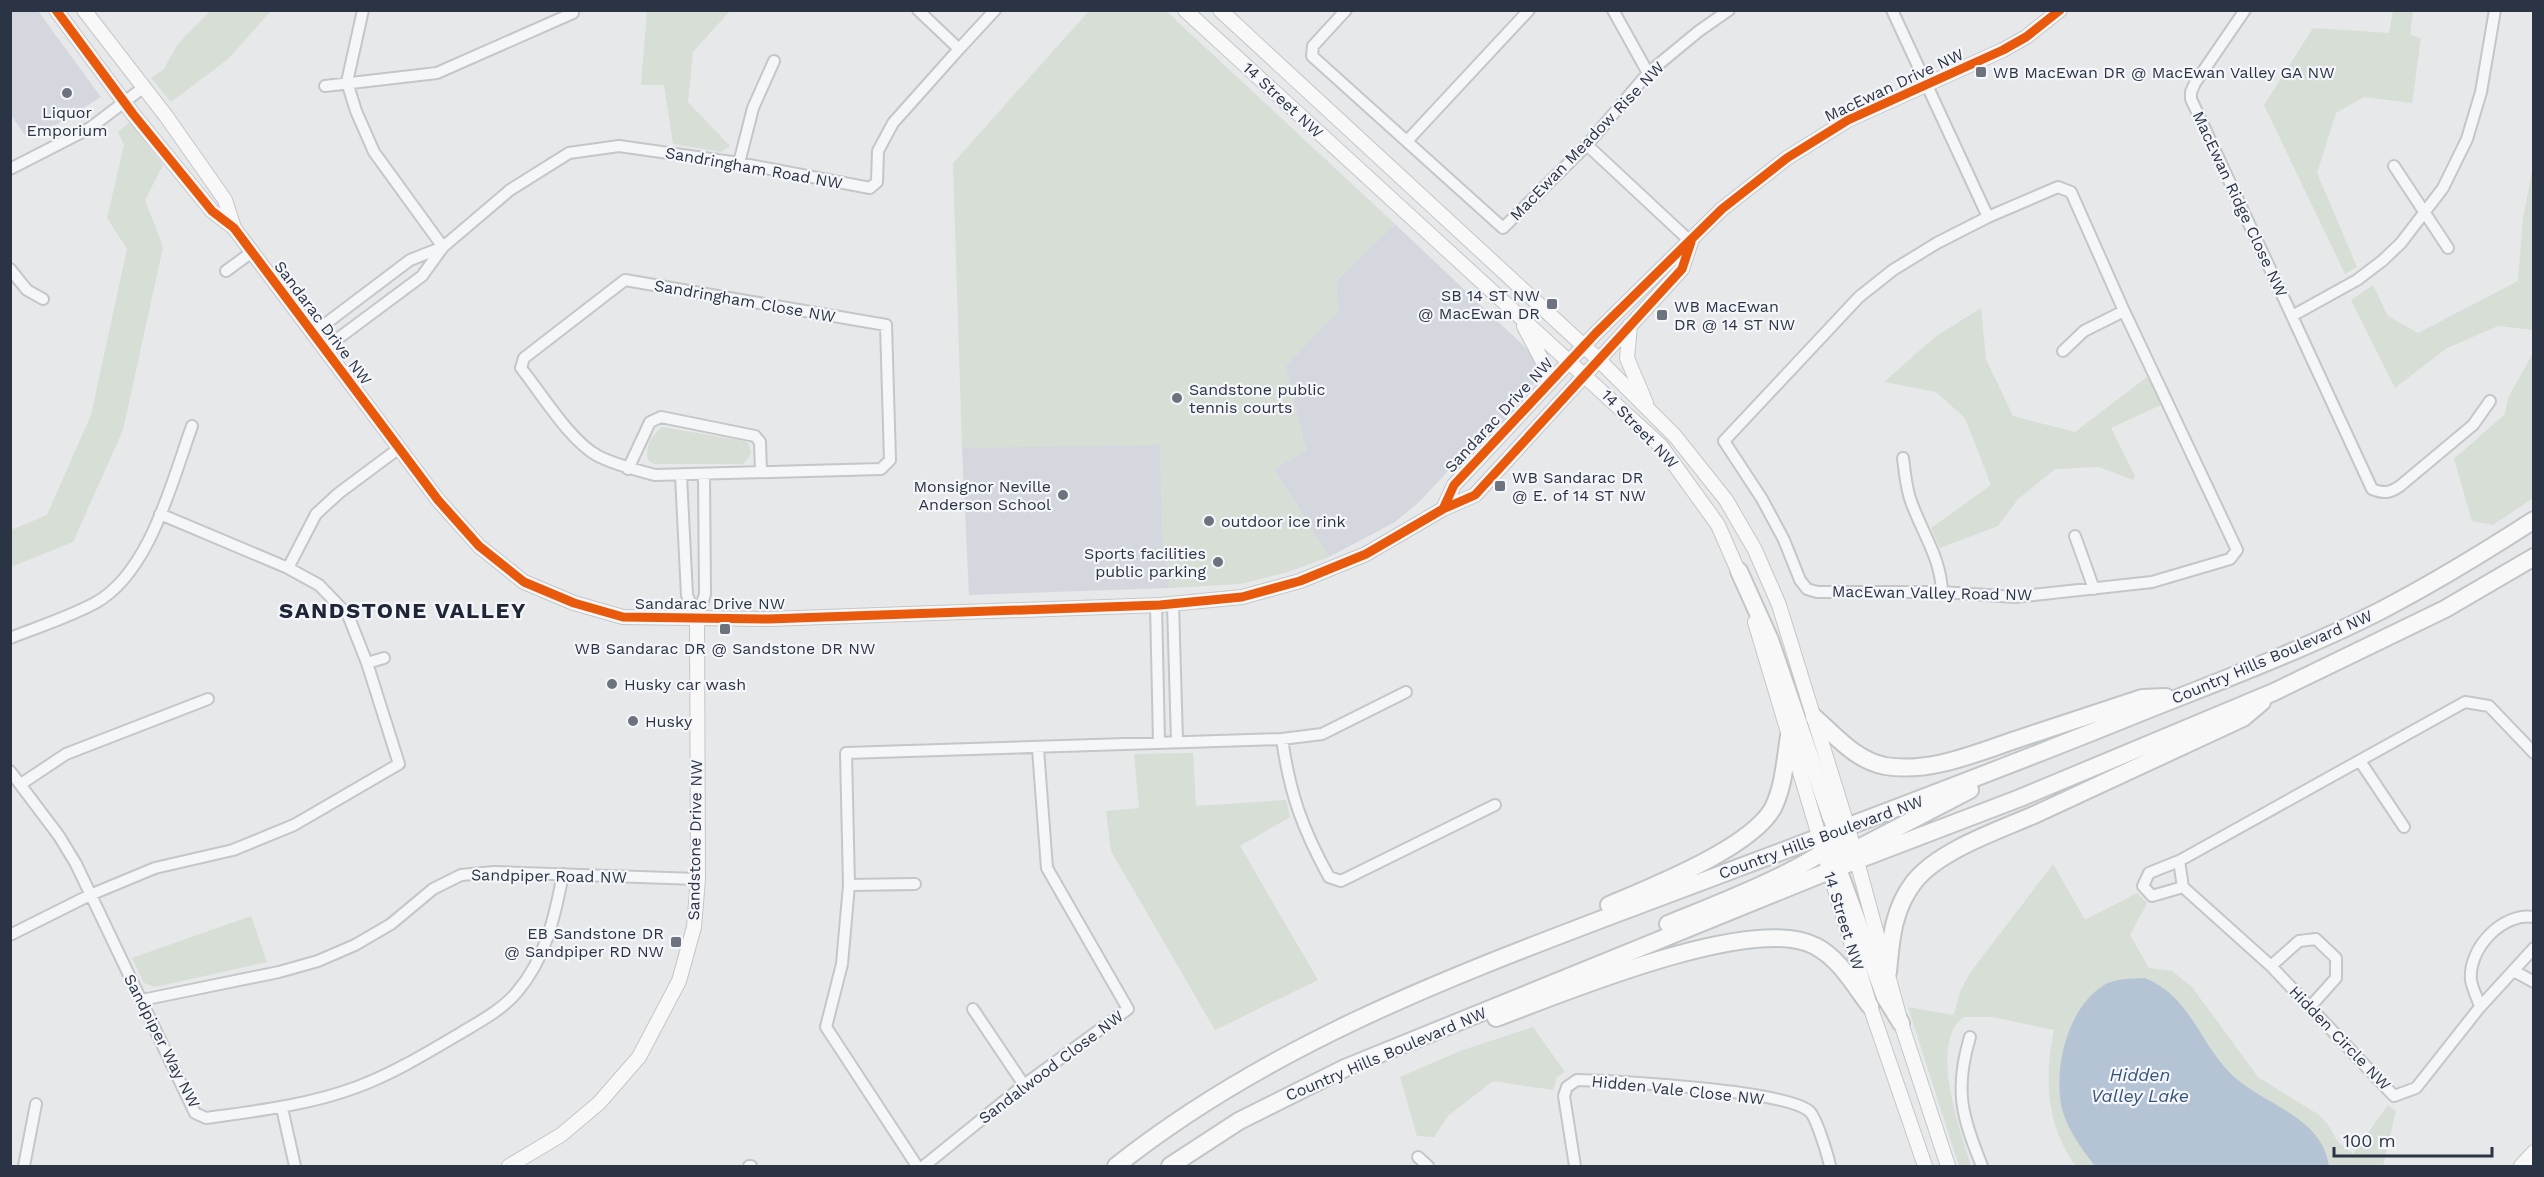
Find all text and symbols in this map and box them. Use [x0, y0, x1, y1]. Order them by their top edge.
street label: MacEwan Drive NW [1821, 44, 1967, 126]
street label: 14 Street NW [1239, 58, 1327, 142]
street label: MacEwan Meadow Rise NW [1506, 58, 1668, 224]
place label: WB MacEwan DR @ MacEwan Valley GA NW [1993, 63, 2335, 82]
marker: WB MacEwan DR @ MacEwan Valley GA NW [1974, 65, 1988, 79]
marker: Liquor Emporium [60, 86, 74, 100]
place label: Liquor Emporium [27, 103, 108, 140]
street label: MacEwan Ridge Close NW [2189, 108, 2291, 300]
street label: Sandringham Road NW [664, 143, 844, 193]
street label: Sandarac Drive NW [270, 257, 376, 389]
street label: Sandringham Close NW [653, 276, 837, 326]
place label: SB 14 ST NW @ MacEwan DR [1418, 286, 1540, 323]
marker: SB 14 ST NW @ MacEwan DR [1545, 297, 1559, 311]
place label: WB MacEwan DR @ 14 ST NW [1674, 297, 1795, 334]
marker: WB MacEwan DR @ 14 ST NW [1655, 308, 1669, 322]
street label: Sandarac Drive NW [1441, 354, 1557, 476]
place label: Sandstone public tennis courts [1189, 380, 1326, 417]
street label: 14 Street NW [1598, 386, 1682, 472]
marker: Sandstone public tennis courts [1170, 391, 1184, 405]
place label: WB Sandarac DR @ E. of 14 ST NW [1512, 468, 1646, 505]
place label: Monsignor Neville Anderson School [913, 477, 1051, 514]
marker: WB Sandarac DR @ E. of 14 ST NW [1493, 479, 1507, 493]
marker: Monsignor Neville Anderson School [1056, 488, 1070, 502]
place label: outdoor ice rink [1221, 512, 1346, 531]
marker: outdoor ice rink [1202, 514, 1216, 528]
place label: Sports facilities public parking [1084, 544, 1206, 581]
marker: Sports facilities public parking [1211, 555, 1225, 569]
street label: MacEwan Valley Road NW [1832, 582, 2032, 604]
street label: Sandarac Drive NW [635, 594, 785, 613]
district label: SANDSTONE VALLEY [279, 598, 527, 623]
street label: Country Hills Boulevard NW [2169, 606, 2375, 708]
marker: WB Sandarac DR @ Sandstone DR NW [718, 622, 732, 636]
place label: WB Sandarac DR @ Sandstone DR NW [575, 639, 875, 658]
place label: Husky car wash [624, 675, 746, 694]
marker: Husky car wash [605, 677, 619, 691]
place label: Husky [645, 712, 693, 731]
marker: Husky [626, 714, 640, 728]
street label: Sandstone Drive NW [684, 759, 706, 921]
street label: Country Hills Boulevard NW [1716, 791, 1926, 883]
street label: Sandpiper Road NW [471, 865, 627, 887]
street label: 14 Street NW [1820, 869, 1868, 973]
place label: EB Sandstone DR @ Sandpiper RD NW [504, 924, 664, 961]
marker: EB Sandstone DR @ Sandpiper RD NW [669, 935, 683, 949]
street label: Sandpiper Way NW [120, 971, 204, 1111]
street label: Hidden Circle NW [2285, 982, 2395, 1094]
street label: Country Hills Boulevard NW [1283, 1003, 1489, 1105]
street label: Sandalwood Close NW [975, 1006, 1127, 1128]
water label: Hidden Valley Lake [2091, 1064, 2189, 1106]
street label: Hidden Vale Close NW [1591, 1071, 1765, 1109]
scale bar [2334, 1120, 2492, 1158]
text: 100 m [2343, 1130, 2396, 1151]

